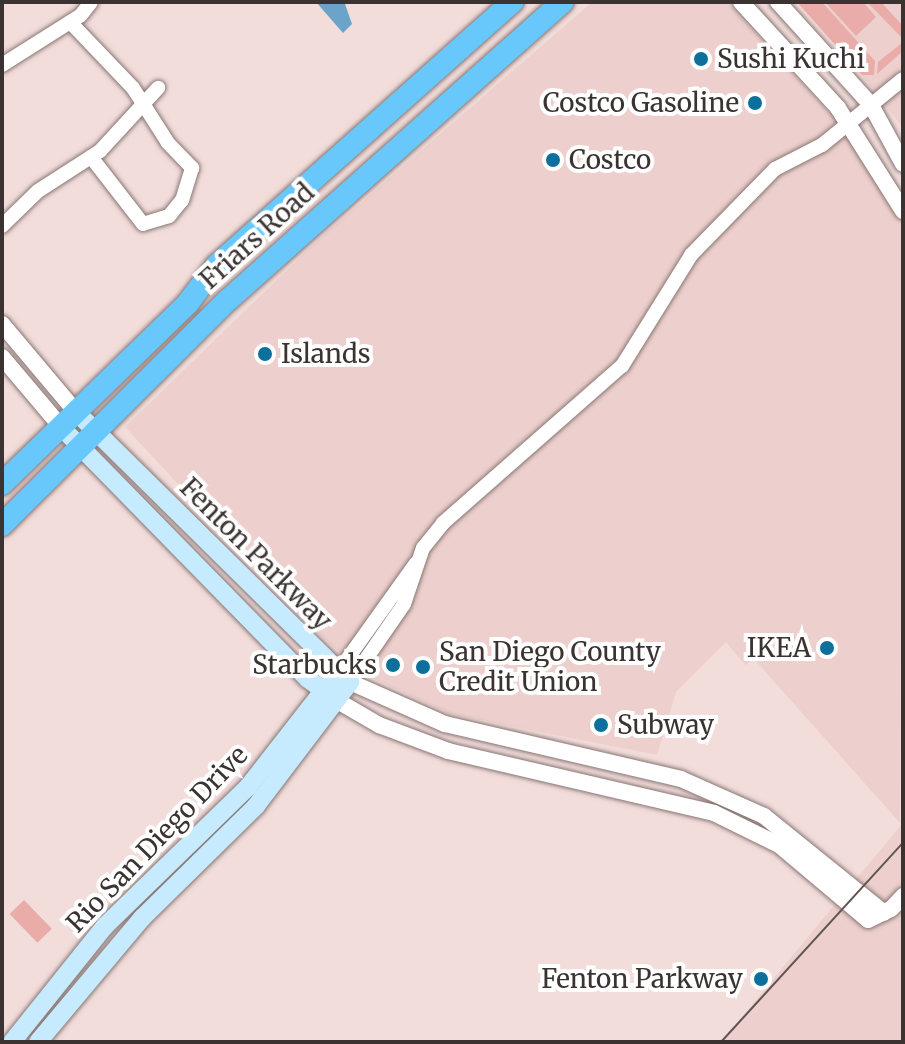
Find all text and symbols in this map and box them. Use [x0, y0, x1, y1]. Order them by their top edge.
place label: Sushi Kuchi [717, 43, 865, 75]
marker: Sushi Kuchi [692, 50, 710, 68]
place label: Costco Gasoline [543, 87, 739, 119]
marker: Costco Gasoline [746, 94, 764, 112]
place label: Costco [569, 144, 651, 176]
marker: Costco [544, 151, 562, 169]
street label: Friars Road [194, 177, 320, 295]
place label: Islands [281, 338, 371, 370]
marker: Islands [256, 345, 274, 363]
street label: Fenton Parkway [174, 472, 338, 636]
place label: IKEA [747, 632, 811, 664]
place label: San Diego County Credit Union [439, 636, 661, 698]
marker: IKEA [818, 639, 836, 657]
place label: Starbucks [252, 649, 377, 681]
marker: Starbucks [384, 656, 402, 674]
marker: San Diego County Credit Union [414, 658, 432, 676]
place label: Subway [617, 709, 714, 741]
marker: Subway [592, 716, 610, 734]
street label: Rio San Diego Drive [60, 739, 254, 939]
place label: Fenton Parkway [541, 963, 743, 995]
marker: Fenton Parkway [750, 968, 772, 990]

